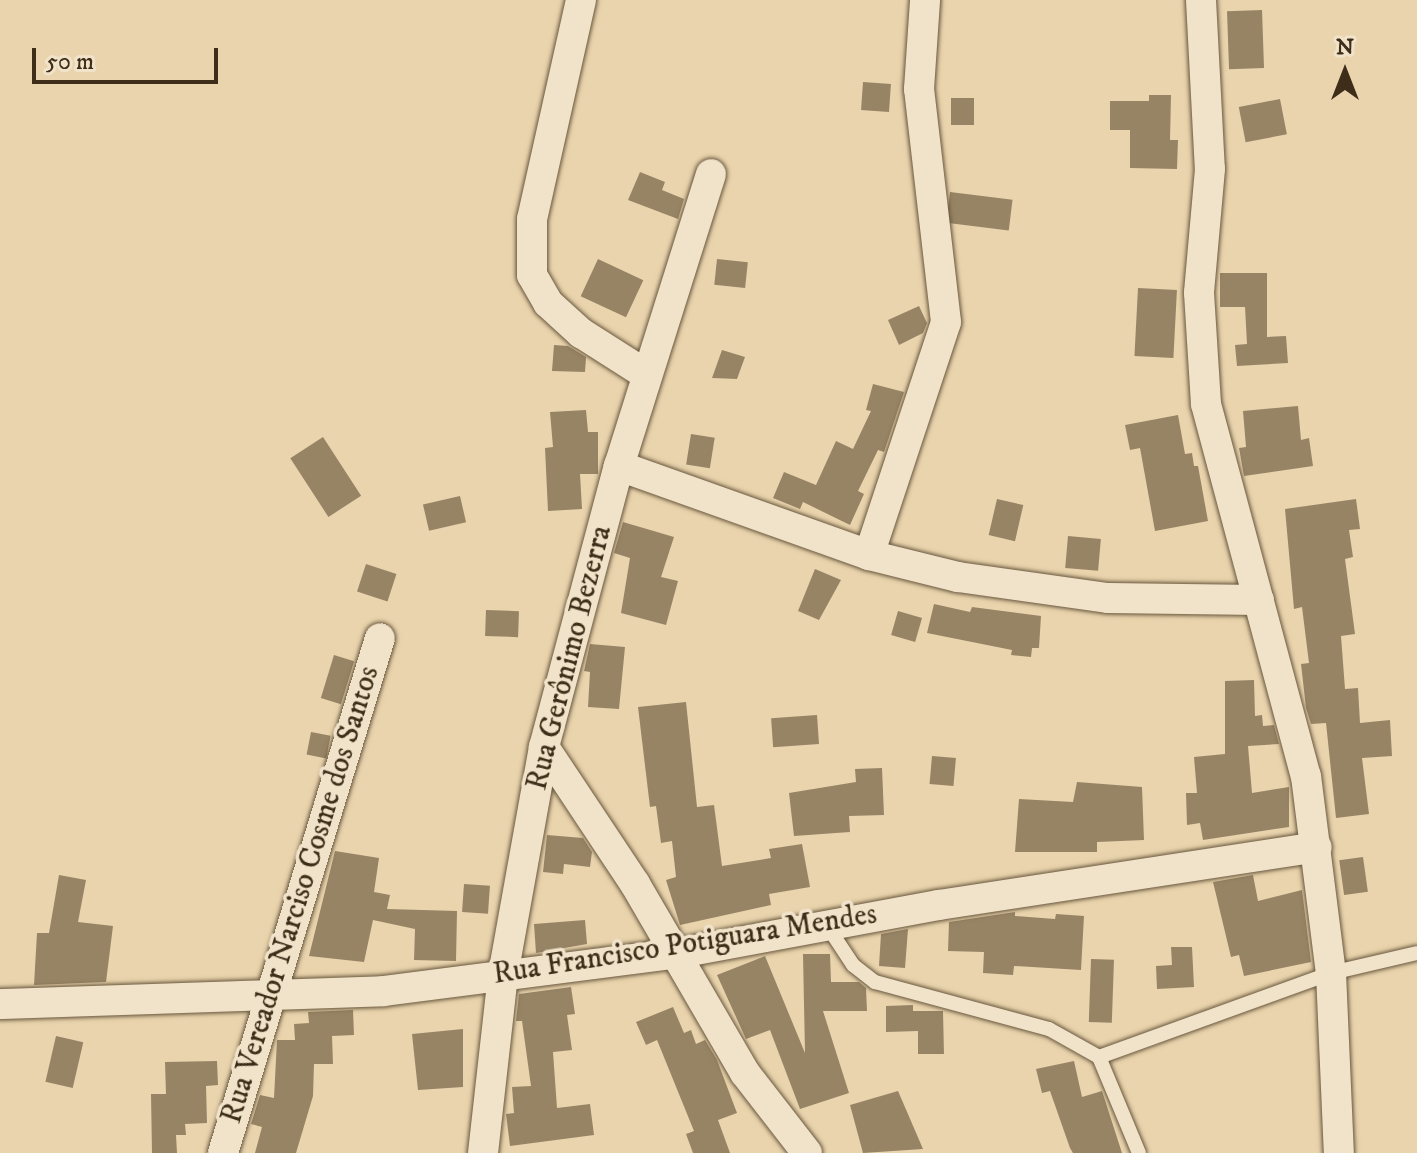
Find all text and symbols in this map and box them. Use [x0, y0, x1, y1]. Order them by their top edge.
scale bar [36, 32, 222, 82]
north arrow [1305, 32, 1385, 112]
text: N [1336, 34, 1354, 61]
text: 50 m [46, 47, 94, 77]
street label: Rua Gerônimo Bezerra [520, 522, 620, 794]
street label: Rua Vereador Narciso Cosme dos Santos [214, 662, 388, 1128]
street label: Rua Francisco Potiguara Mendes [491, 897, 879, 993]

